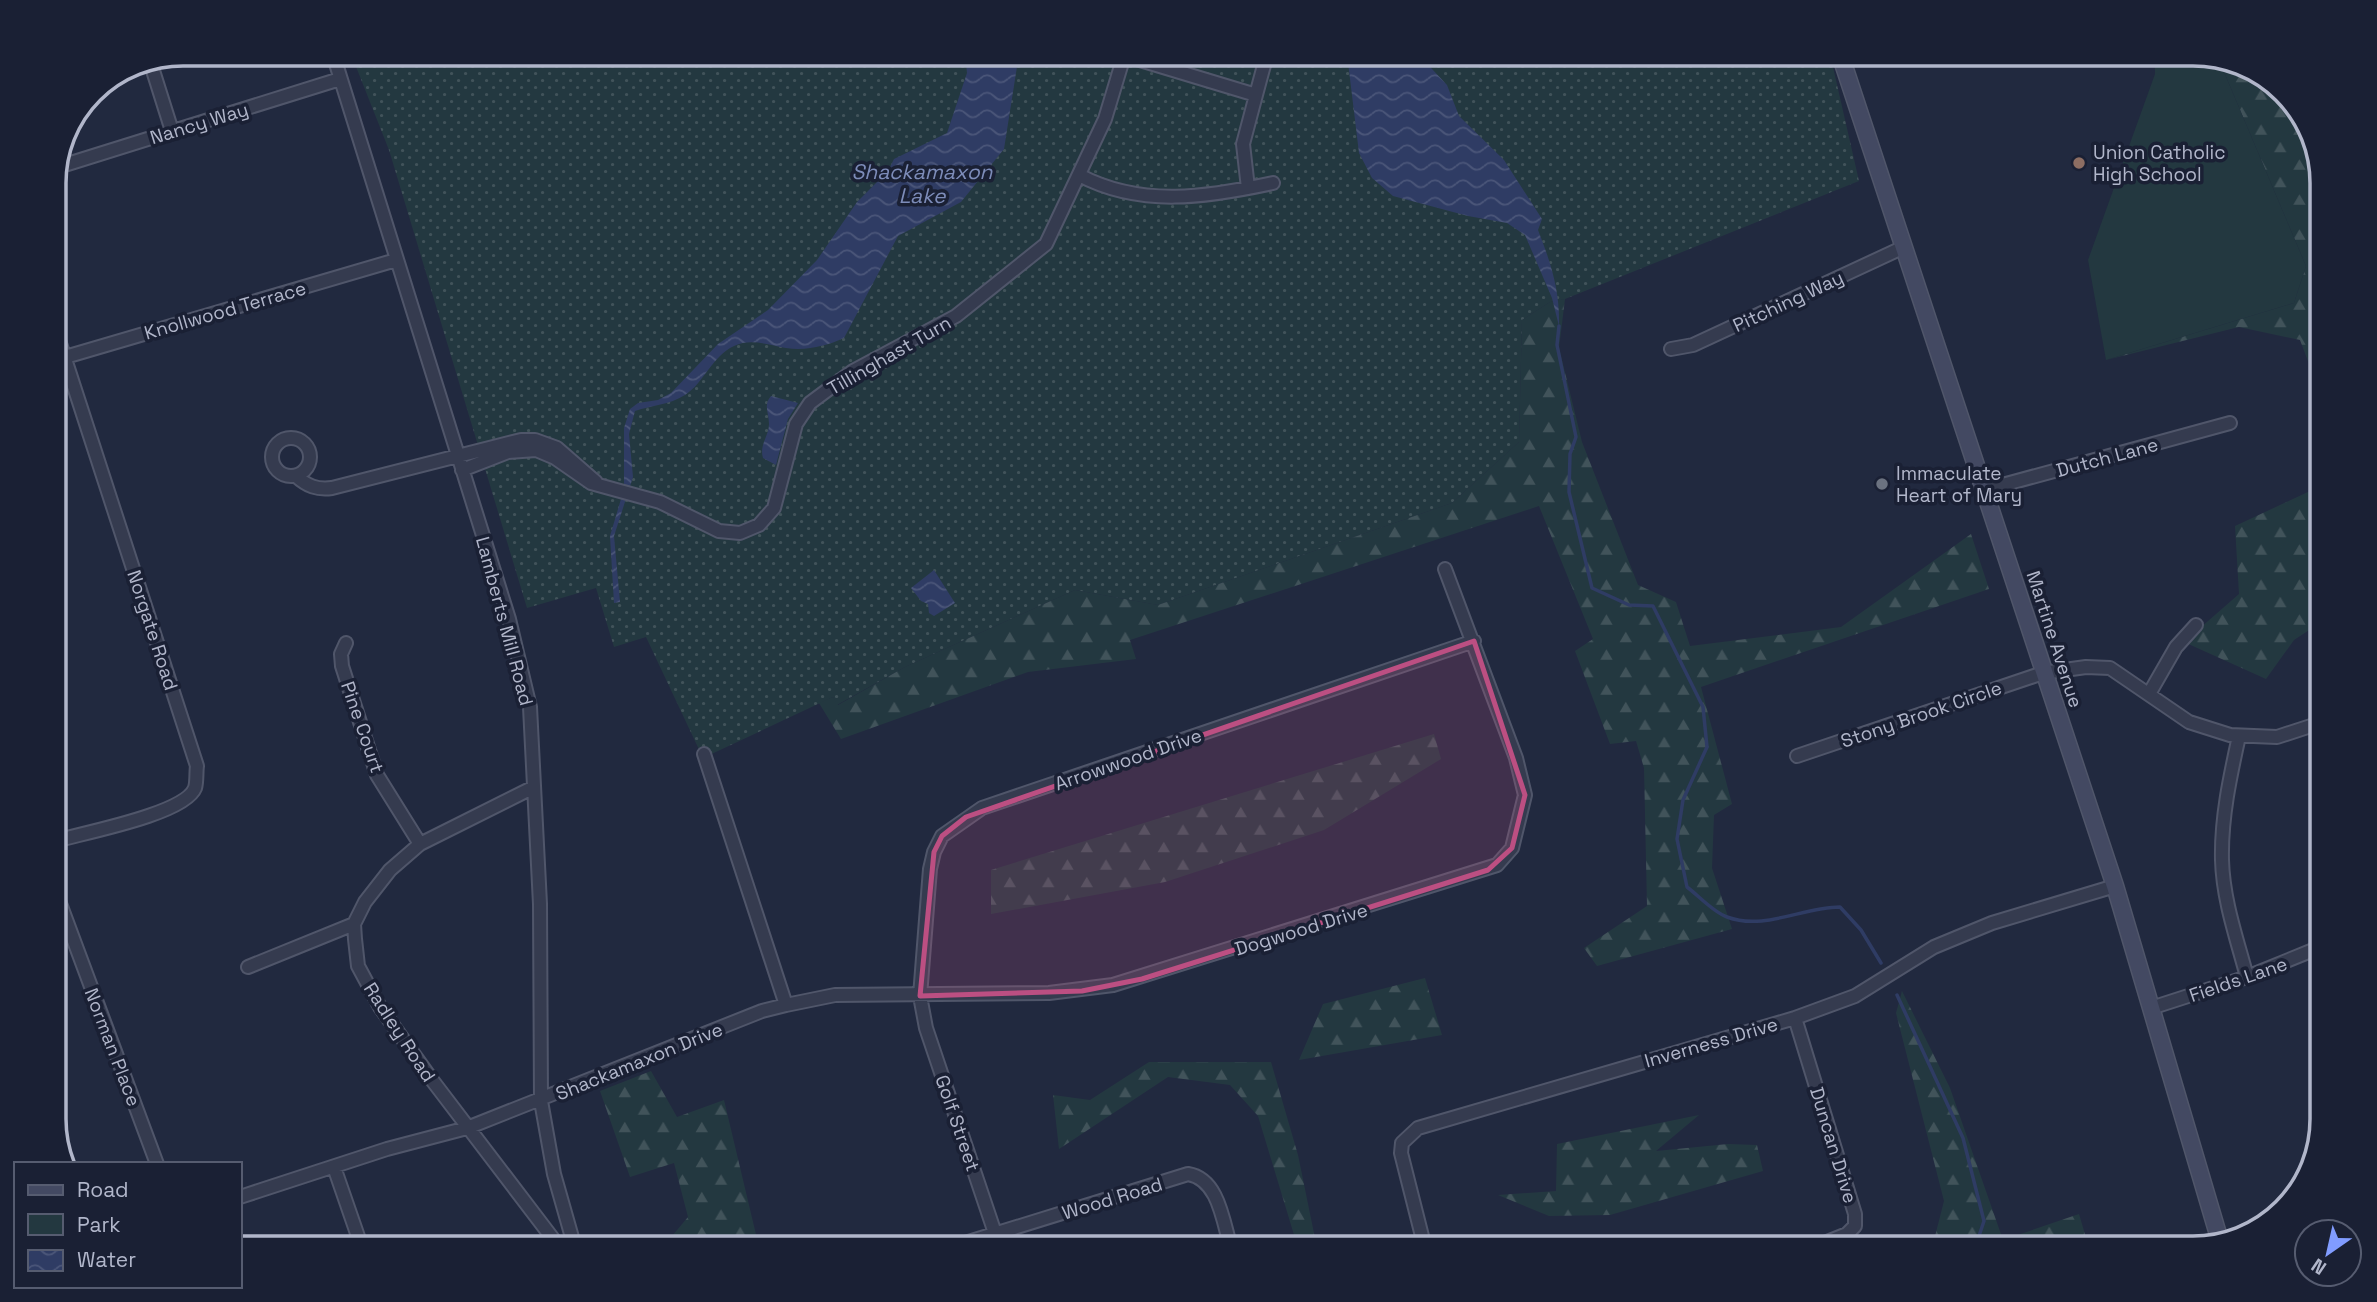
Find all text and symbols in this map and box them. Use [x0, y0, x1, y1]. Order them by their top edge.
street label: Nancy Way [147, 97, 251, 150]
place label: Union Catholic High School [2093, 140, 2226, 187]
marker: Union Catholic High School [2071, 155, 2087, 171]
water label: Shackamaxon Lake [852, 158, 994, 209]
street label: Pitching Way [1729, 265, 1848, 338]
street label: Knollwood Terrace [141, 275, 309, 346]
street label: Tillinghast Turn [823, 310, 956, 401]
street label: Dutch Lane [2053, 432, 2161, 483]
place label: Immaculate Heart of Mary [1896, 461, 2022, 508]
marker: Immaculate Heart of Mary [1874, 476, 1890, 492]
street label: Lamberts Mill Road [470, 534, 539, 708]
street label: Norgate Road [121, 567, 184, 693]
street label: Martine Avenue [2021, 568, 2088, 711]
street label: Stony Brook Circle [1837, 675, 2005, 754]
street label: Pine Court [335, 678, 390, 776]
street label: Arrowwood Drive [1051, 723, 1205, 796]
street label: Dogwood Drive [1232, 897, 1371, 962]
street label: Fields Lane [2186, 951, 2291, 1008]
street label: Radley Road [358, 978, 441, 1087]
street label: Norman Place [79, 985, 147, 1110]
street label: Inverness Drive [1642, 1012, 1781, 1073]
street label: Shackamaxon Drive [552, 1017, 726, 1106]
street label: Golf Street [929, 1072, 986, 1175]
street label: Duncan Drive [1804, 1084, 1863, 1206]
legend [14, 1162, 242, 1288]
street label: Wood Road [1059, 1171, 1165, 1226]
text: Road [77, 1176, 129, 1203]
text: Park [77, 1211, 121, 1238]
north arrow [2293, 1218, 2363, 1288]
text: Water [77, 1246, 136, 1273]
text: N [2307, 1253, 2331, 1281]

